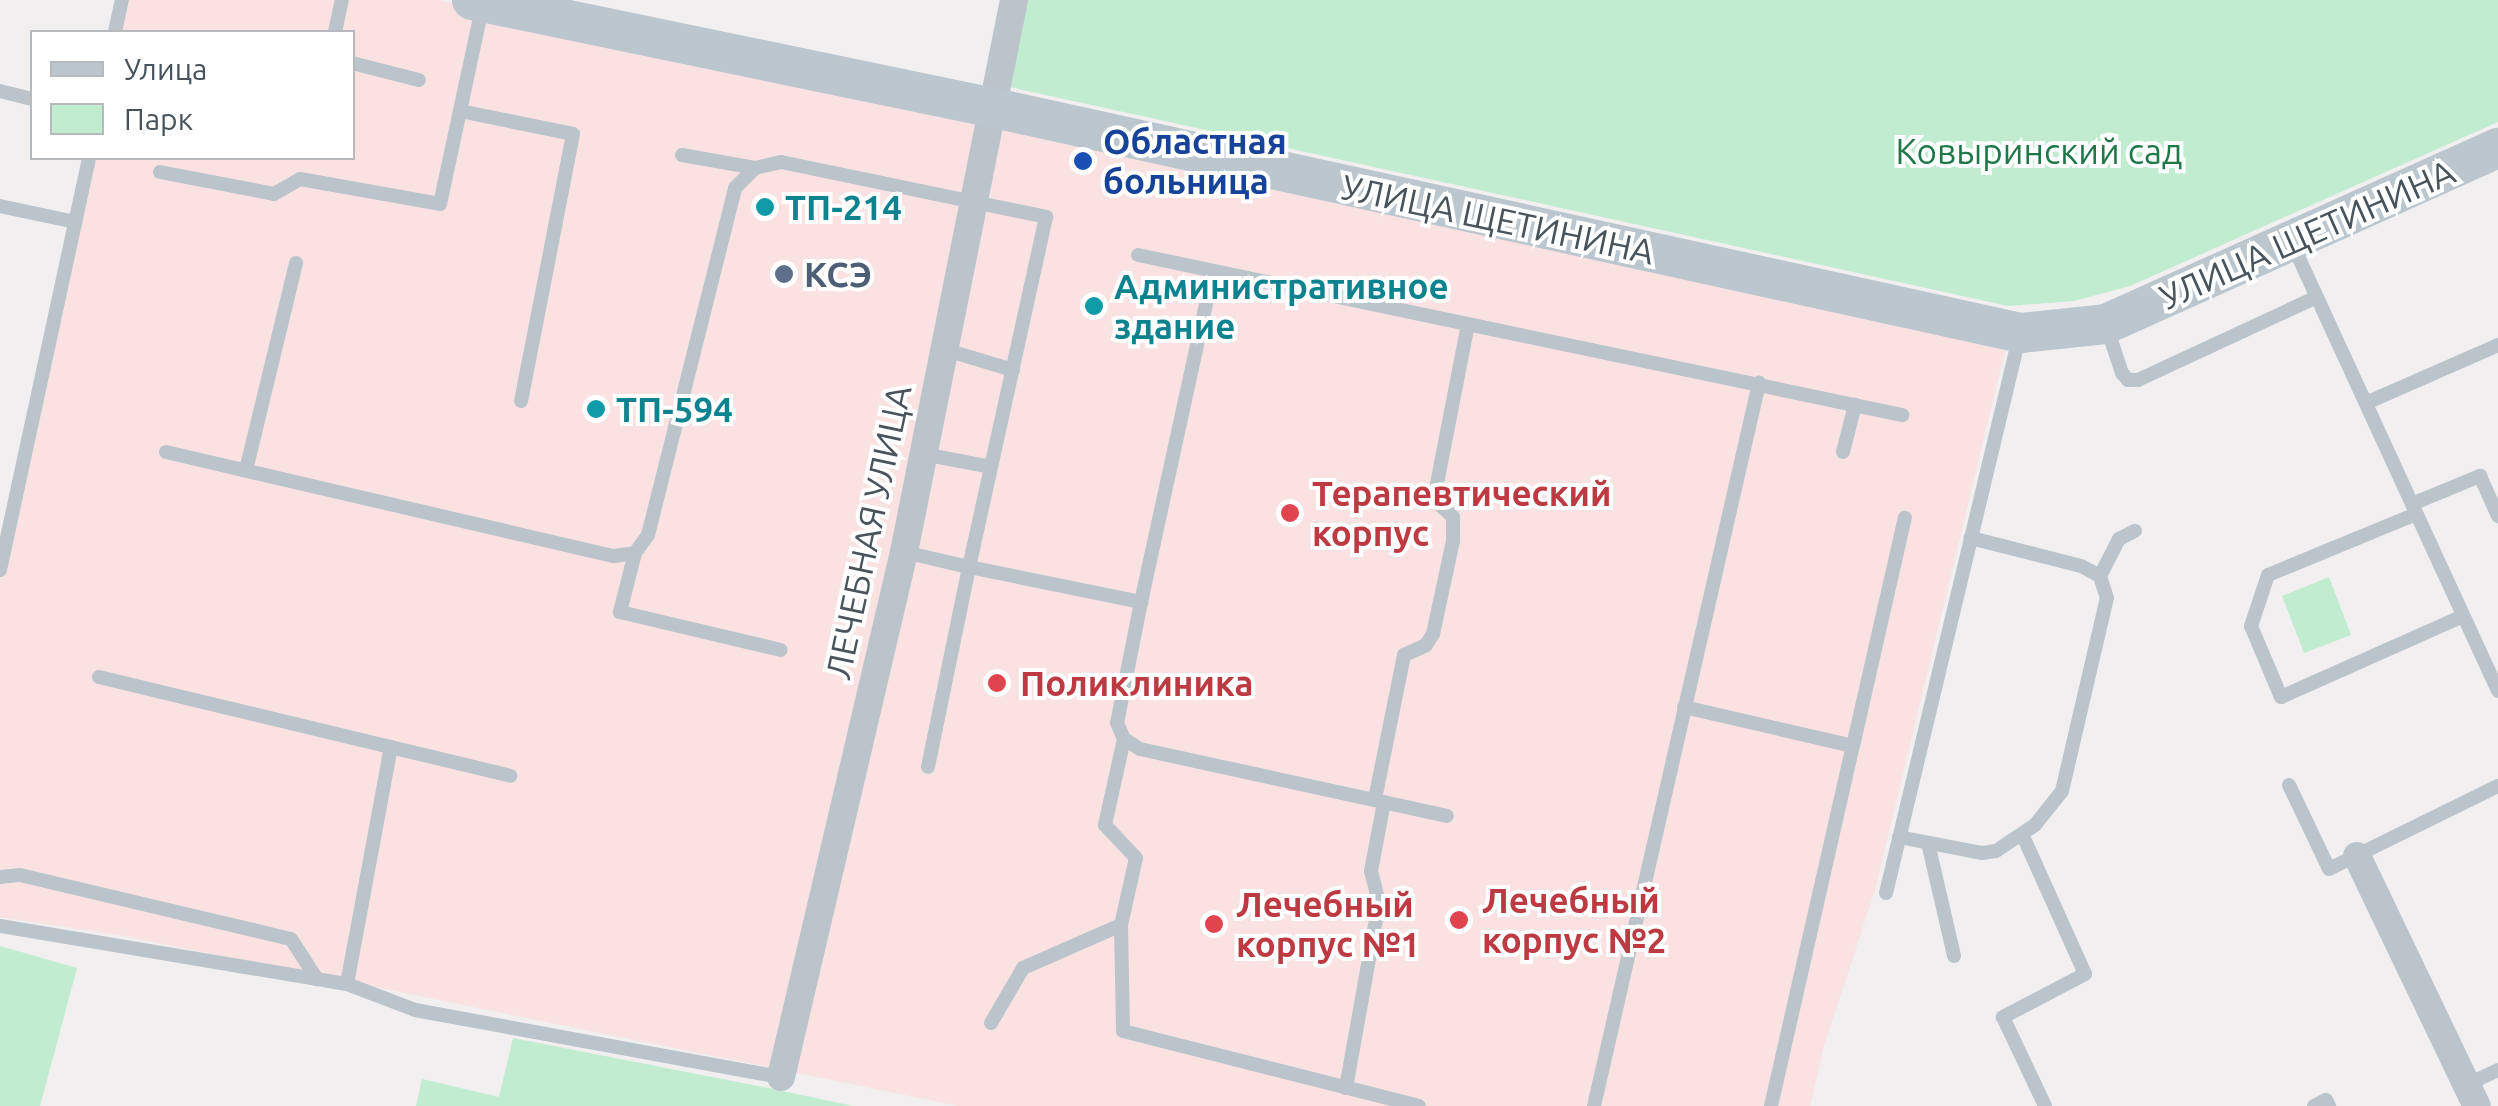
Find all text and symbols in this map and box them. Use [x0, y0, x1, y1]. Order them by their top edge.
legend [30, 30, 355, 160]
text: Улица [124, 52, 208, 86]
text: Парк [124, 102, 193, 136]
place label: Областная больница [1103, 120, 1287, 202]
park label: Ковыринский сад [1896, 130, 2182, 172]
marker: Областная больница [1072, 150, 1094, 172]
street label: УЛИЦА ЩЕТИНИНА [2153, 150, 2461, 318]
street label: УЛИЦА ЩЕТИНИНА [1338, 165, 1658, 273]
place label: ТП-214 [785, 186, 902, 228]
marker: ТП-214 [754, 196, 776, 218]
place label: КСЭ [804, 253, 872, 295]
marker: КСЭ [773, 263, 795, 285]
place label: Административное здание [1114, 265, 1449, 347]
marker: Административное здание [1083, 295, 1105, 317]
street label: ЛЕЧЕБНАЯ УЛИЦА [816, 381, 920, 683]
place label: ТП-594 [616, 388, 733, 430]
marker: ТП-594 [585, 398, 607, 420]
place label: Терапевтический корпус [1312, 472, 1611, 554]
marker: Терапевтический корпус [1277, 500, 1303, 526]
place label: Поликлиника [1020, 662, 1254, 704]
marker: Поликлиника [984, 670, 1010, 696]
place label: Лечебный корпус №2 [1482, 879, 1666, 961]
place label: Лечебный корпус №1 [1236, 883, 1420, 965]
marker: Лечебный корпус №2 [1446, 907, 1472, 933]
marker: Лечебный корпус №1 [1201, 911, 1227, 937]

